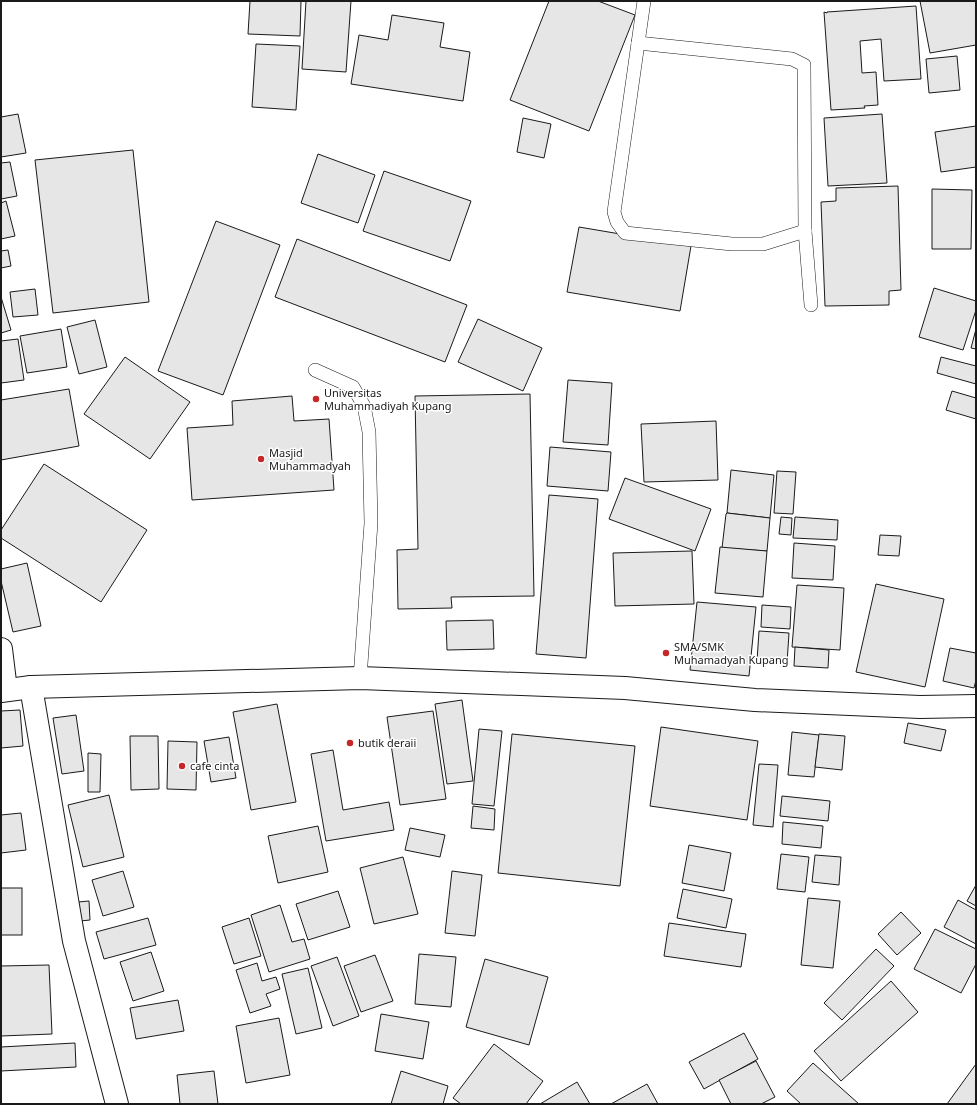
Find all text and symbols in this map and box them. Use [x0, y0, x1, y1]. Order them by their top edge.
place label: Universitas Muhammadiyah Kupang [324, 385, 452, 413]
marker: Universitas Muhammadiyah Kupang [311, 394, 321, 404]
place label: Masjid Muhammadyah [269, 445, 351, 473]
marker: Masjid Muhammadyah [256, 454, 266, 464]
place label: SMA/SMK Muhamadyah Kupang [674, 639, 789, 667]
marker: SMA/SMK Muhamadyah Kupang [661, 648, 671, 658]
place label: butik deraii [358, 735, 416, 750]
marker: butik deraii [345, 738, 355, 748]
place label: cafe cinta [190, 758, 239, 773]
marker: cafe cinta [177, 761, 187, 771]

